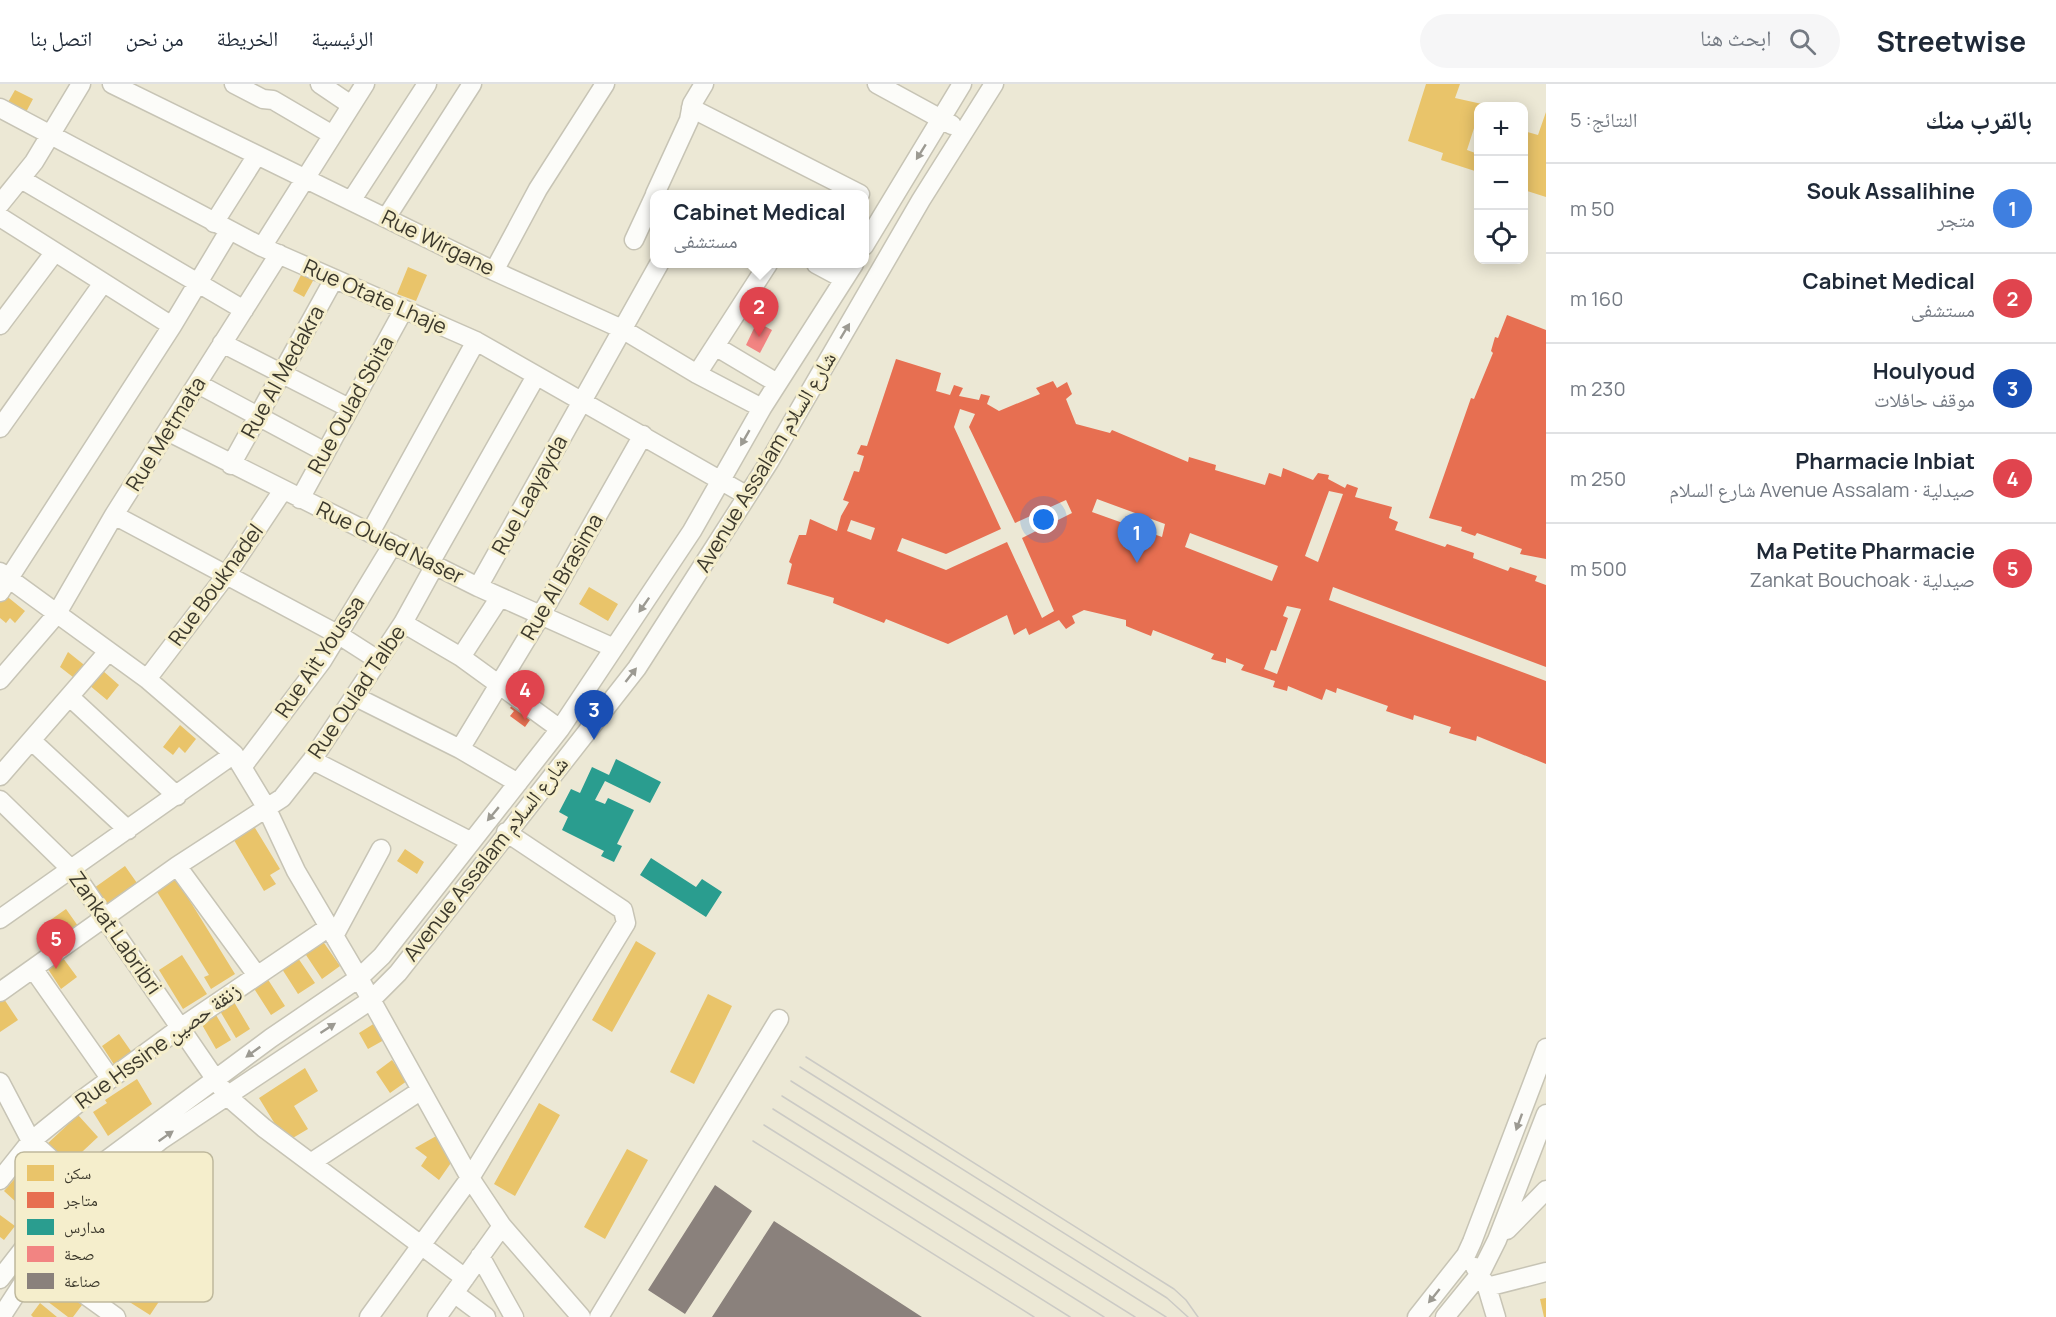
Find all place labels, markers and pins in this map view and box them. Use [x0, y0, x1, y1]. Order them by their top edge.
pin: 2 [740, 288, 778, 337]
pin: 1 [1118, 514, 1156, 563]
pin: 4 [506, 670, 544, 720]
pin: 3 [574, 690, 614, 740]
pin: 5 [36, 920, 76, 969]

